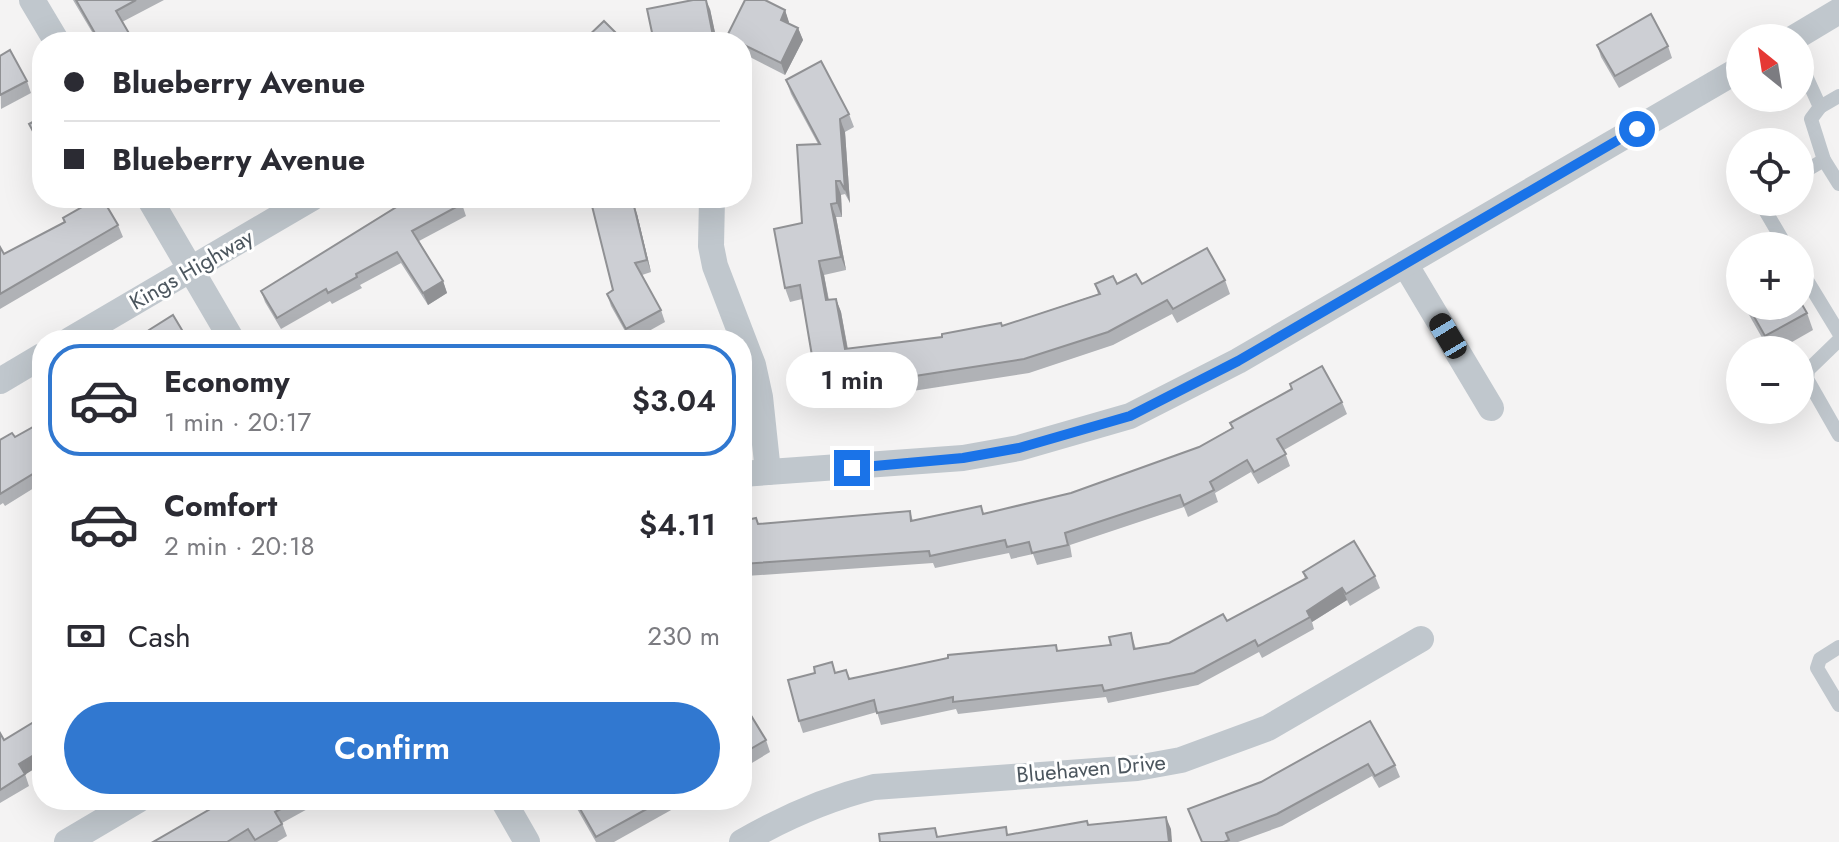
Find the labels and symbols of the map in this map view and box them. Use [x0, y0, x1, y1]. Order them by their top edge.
north arrow [1726, 24, 1814, 112]
route start [1619, 111, 1655, 147]
street label: Kings Highway [123, 220, 259, 317]
car [1425, 309, 1471, 363]
callout: 1 min [786, 352, 918, 408]
route end [834, 450, 870, 486]
street label: Bluehaven Drive [1015, 746, 1167, 790]

